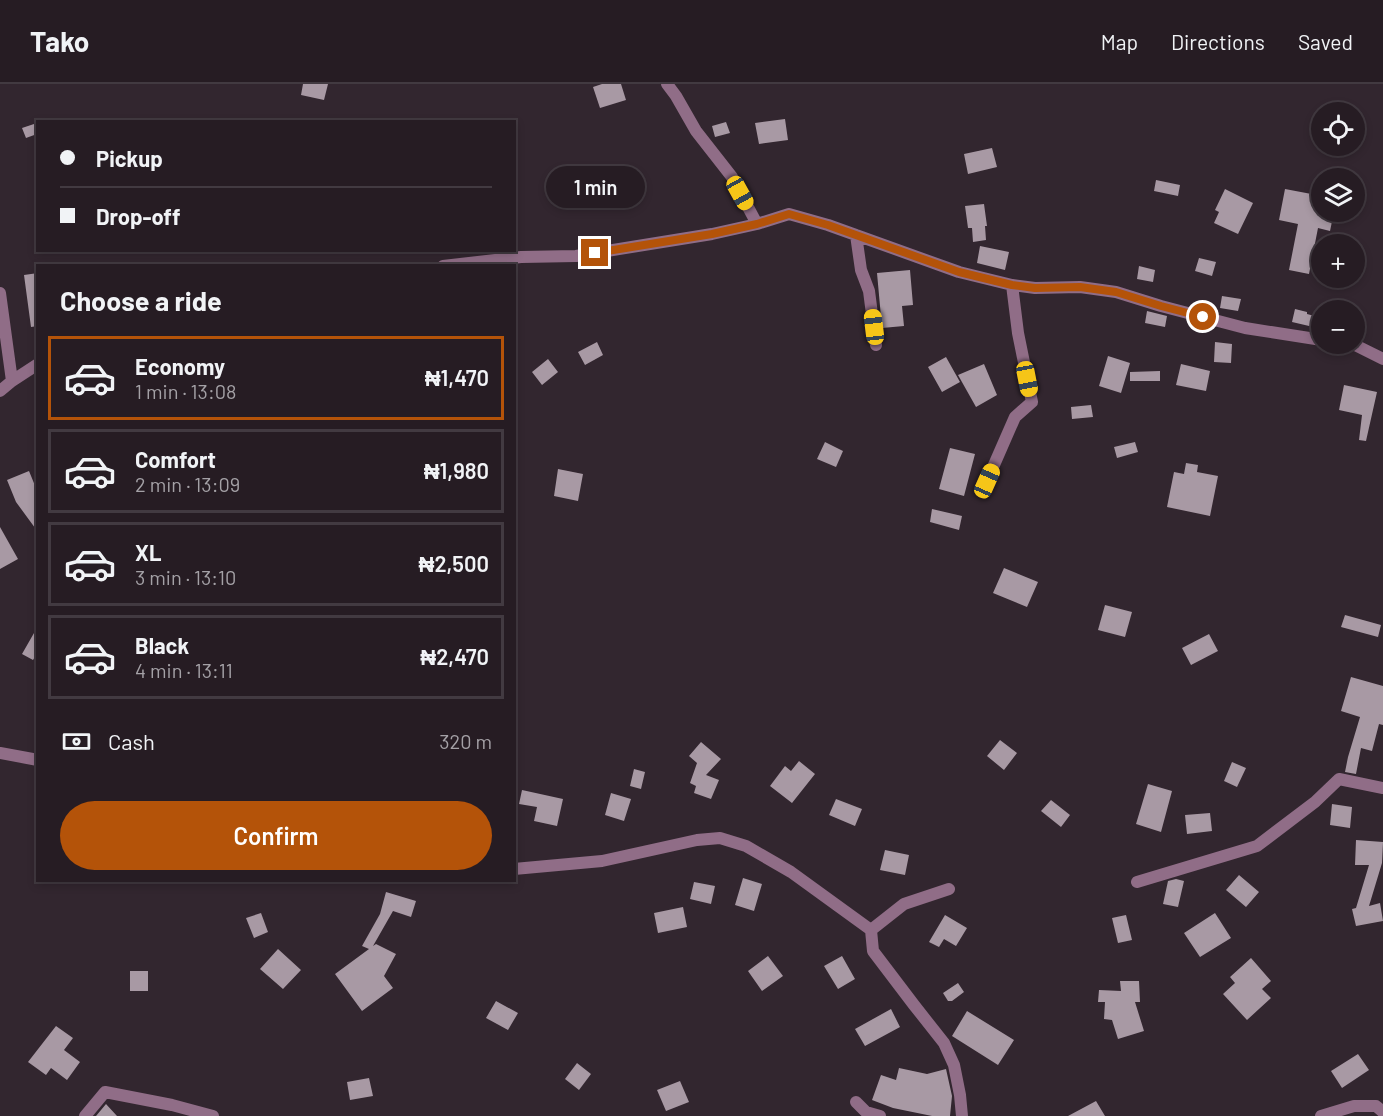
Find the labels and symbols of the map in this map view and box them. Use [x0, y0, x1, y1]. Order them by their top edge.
callout: 1 min [546, 166, 644, 208]
car [723, 173, 757, 213]
route end [581, 239, 608, 266]
route start [1189, 303, 1216, 330]
car [863, 308, 885, 346]
car [1015, 360, 1039, 398]
car [971, 461, 1003, 501]

